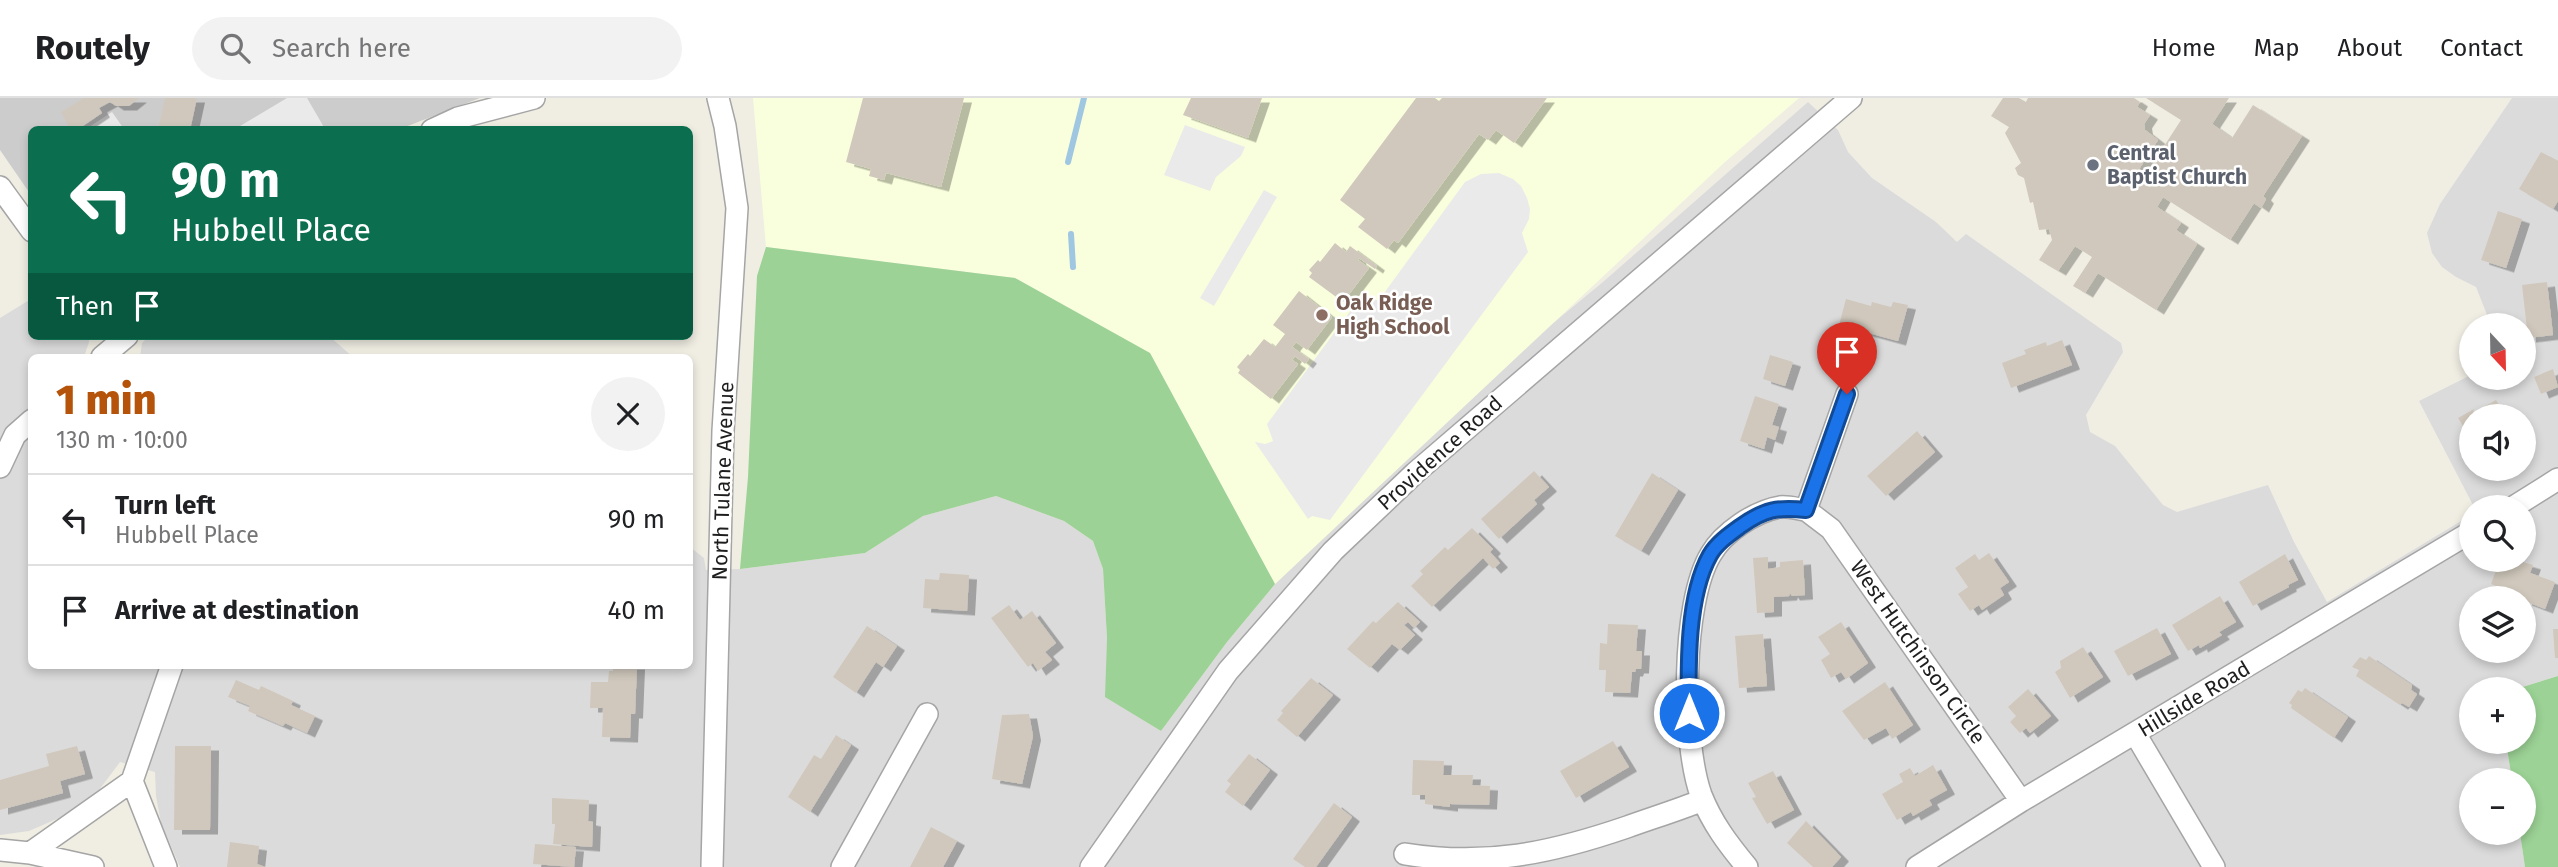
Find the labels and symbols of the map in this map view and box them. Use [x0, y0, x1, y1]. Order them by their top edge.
place label: Central Baptist Church [2107, 140, 2247, 190]
marker: Central Baptist Church [2085, 157, 2101, 173]
place label: Oak Ridge High School [1336, 290, 1450, 340]
marker: Oak Ridge High School [1314, 307, 1330, 323]
north arrow [2459, 313, 2536, 390]
pin [1817, 322, 1877, 394]
street label: North Tulane Avenue [707, 381, 739, 581]
street label: Providence Road [1372, 390, 1508, 516]
street label: West Hutchinson Circle [1845, 555, 1991, 749]
street label: Hillside Road [2133, 655, 2255, 743]
position arrow [1652, 676, 1726, 750]

